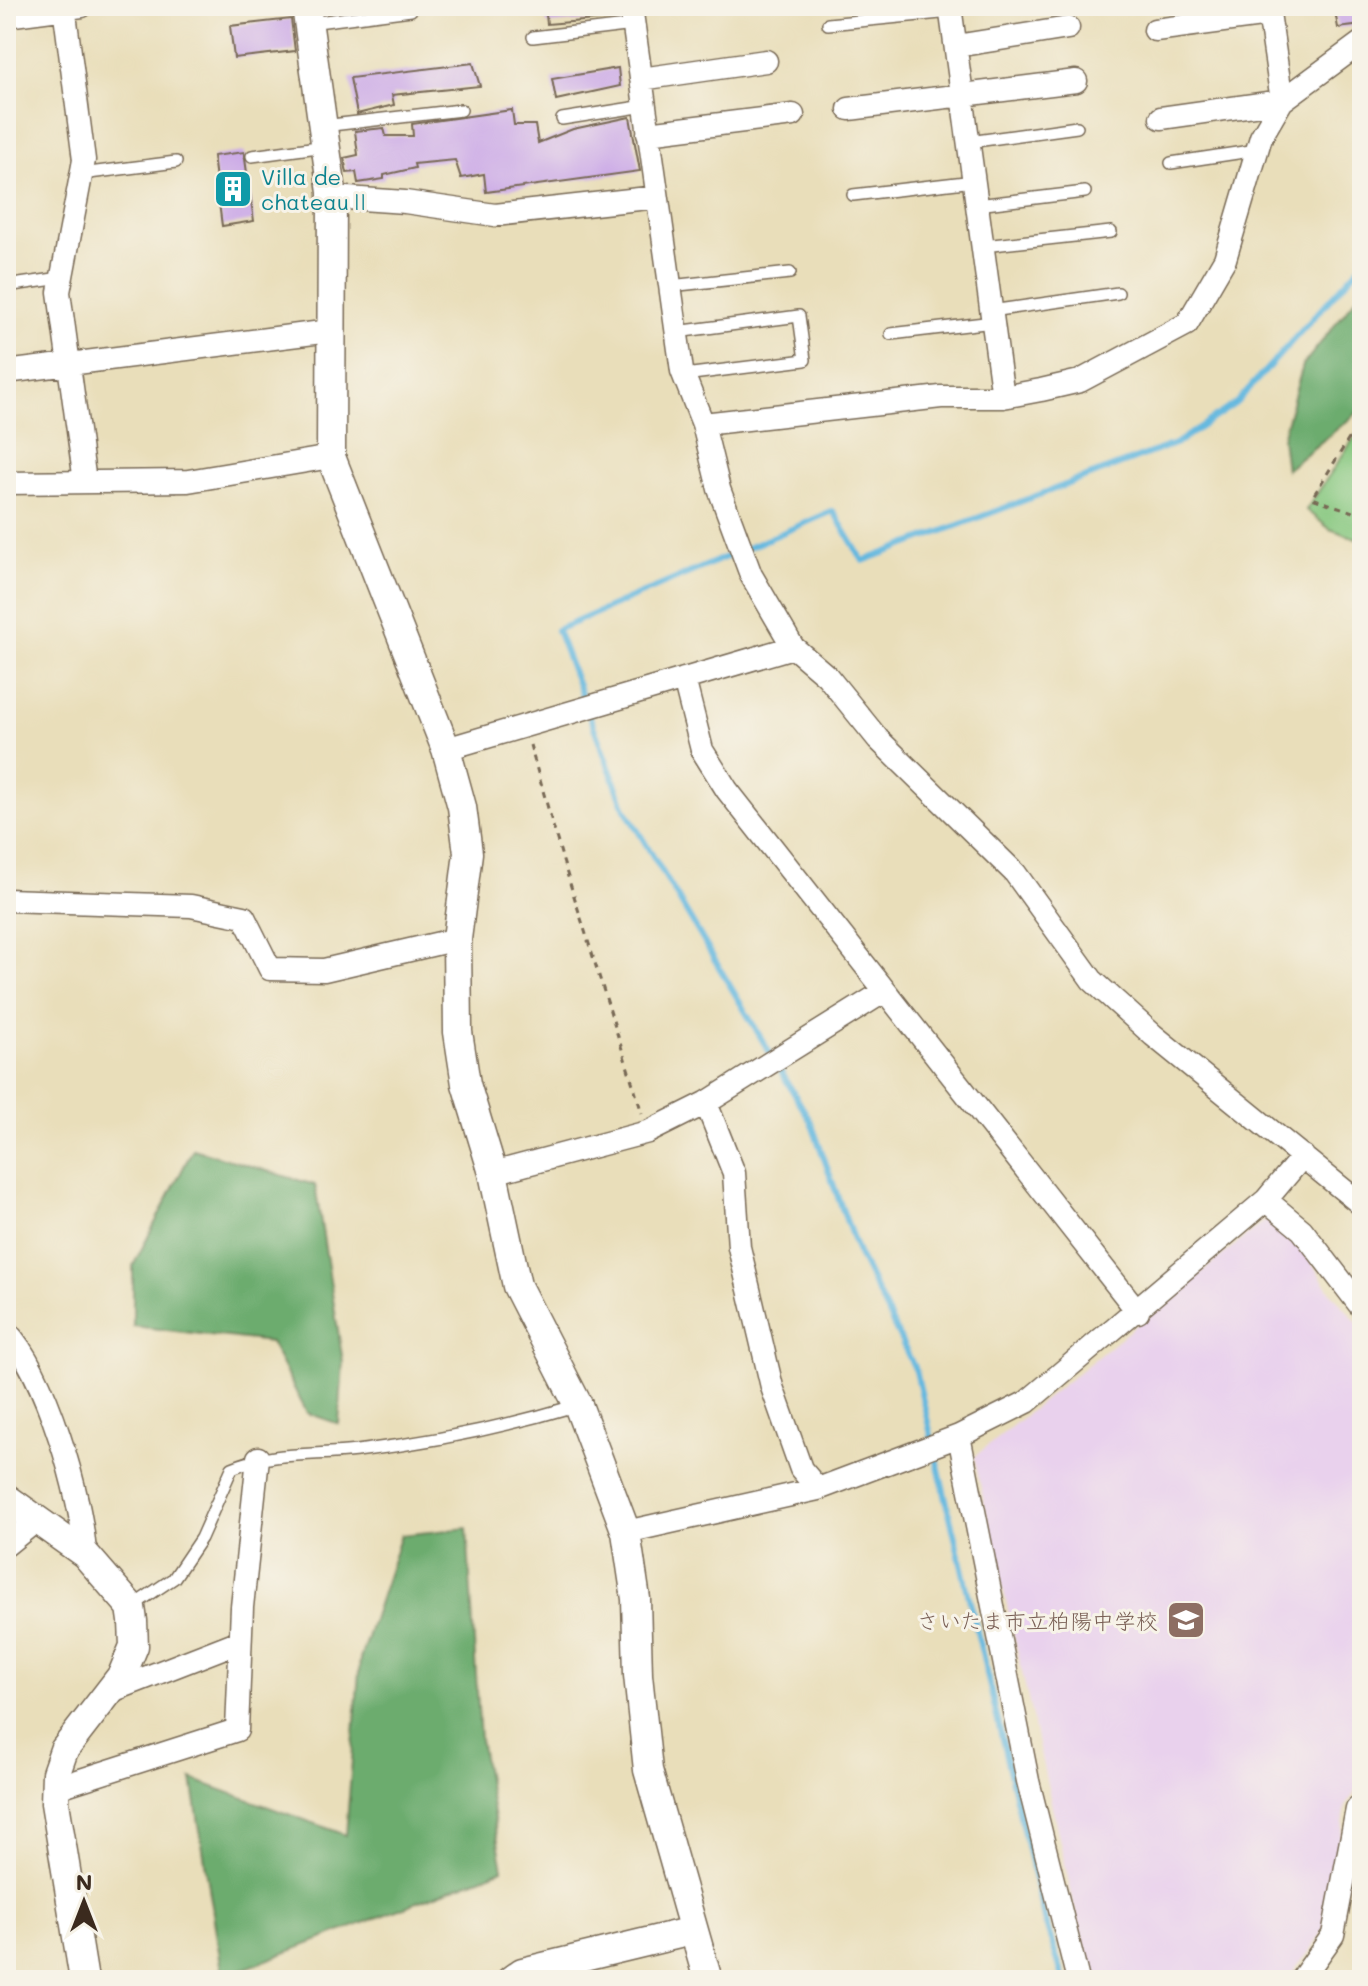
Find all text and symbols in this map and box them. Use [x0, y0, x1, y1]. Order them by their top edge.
place label: Villa de chateauⅡ [261, 162, 371, 216]
building icon: Villa de chateauⅡ [212, 168, 254, 210]
school or university icon: さいたま市立柏陽中学校 [1165, 1599, 1207, 1641]
place label: さいたま市立柏陽中学校 [917, 1606, 1158, 1635]
north arrow [44, 1862, 124, 1942]
text: N [76, 1867, 92, 1896]

